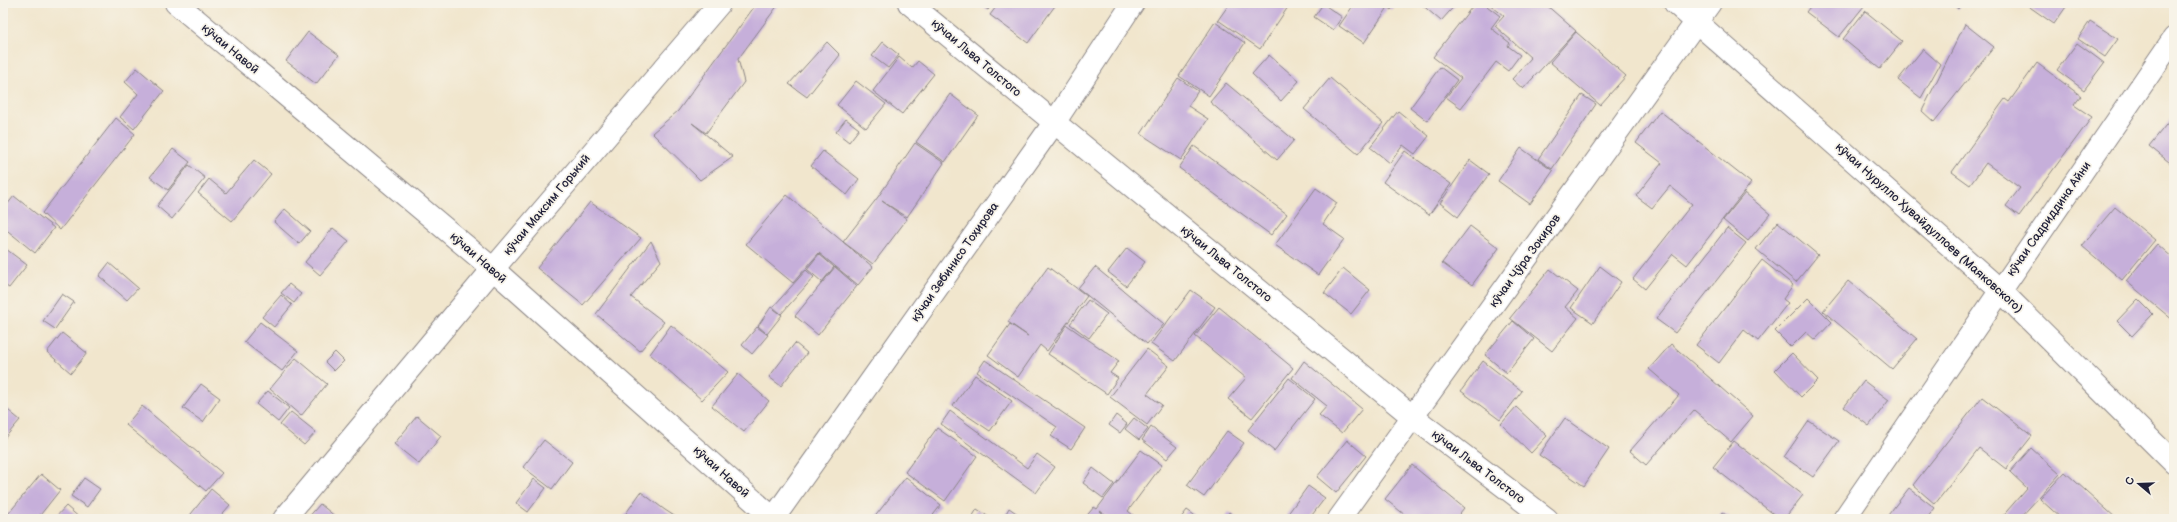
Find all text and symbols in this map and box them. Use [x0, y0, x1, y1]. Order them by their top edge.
street label: кӯчаи Льва Толстого [928, 16, 1024, 100]
street label: кӯчаи Навоӣ [198, 21, 262, 77]
street label: кӯчаи Нурулло Ҳувайдуллоев (Маяковского) [1832, 140, 2026, 316]
street label: кӯчаи Максим Горький [500, 151, 594, 259]
street label: кӯчаи Садриддина Айни [2004, 159, 2094, 279]
street label: кӯчаи Зебинисо Тоҳирова [908, 199, 1002, 325]
street label: кӯчаи Ҷӯра Зокиров [1486, 211, 1564, 311]
street label: кӯчаи Льва Толстого [1177, 223, 1275, 305]
street label: кӯчаи Навоӣ [447, 229, 510, 287]
street label: кӯчаи Льва Толстого [1428, 427, 1528, 507]
street label: кӯчаи Навоӣ [690, 443, 752, 501]
north arrow [2119, 464, 2159, 504]
text: С [2123, 475, 2138, 487]

